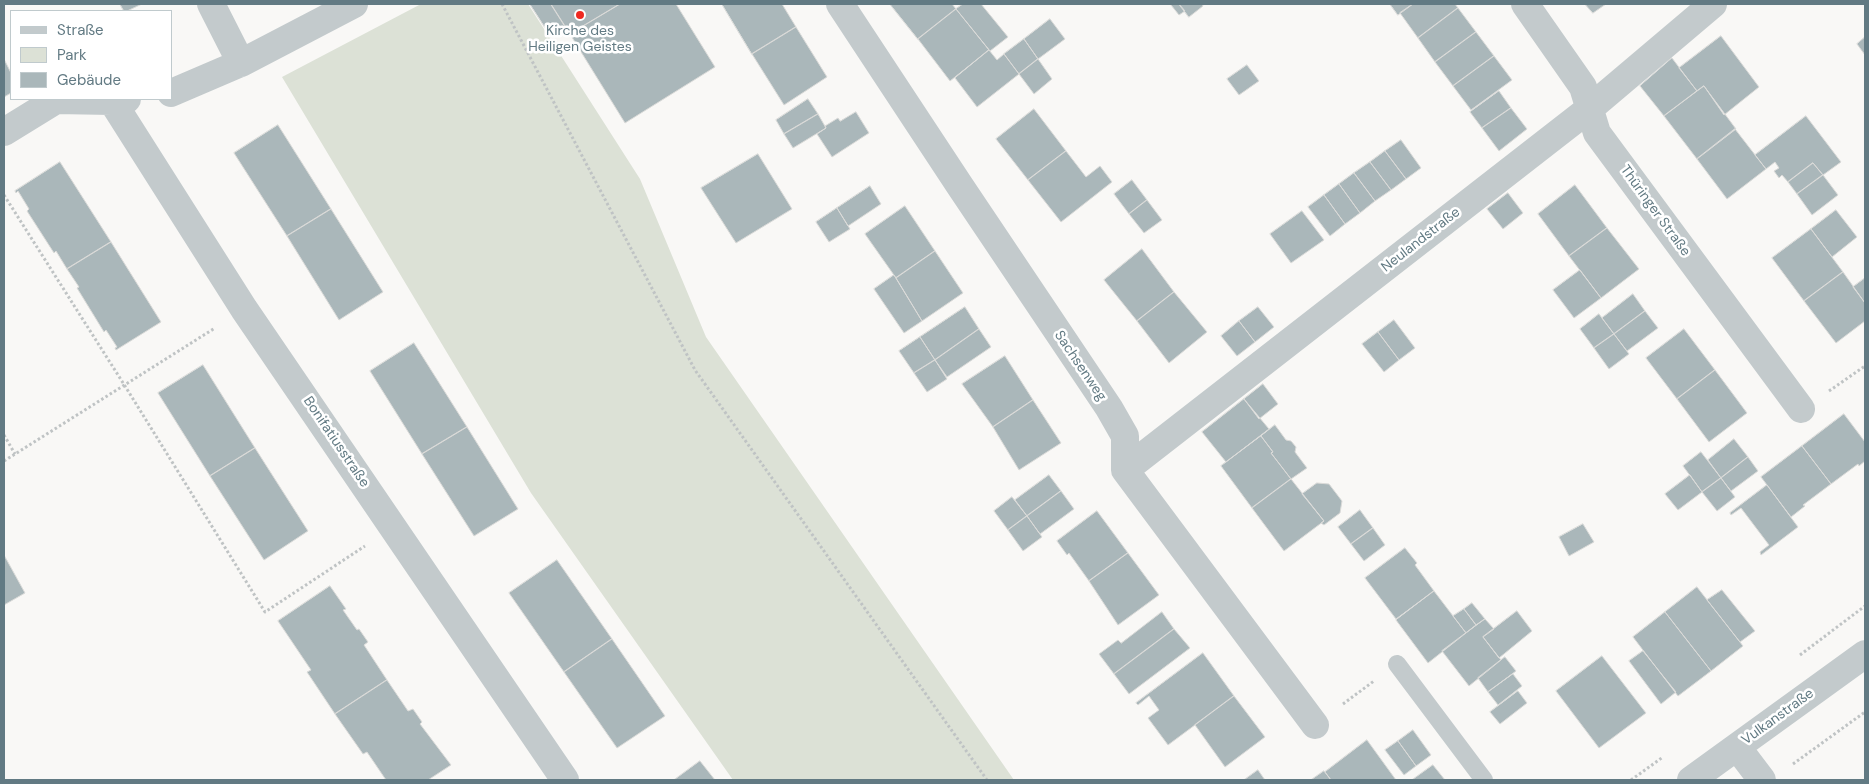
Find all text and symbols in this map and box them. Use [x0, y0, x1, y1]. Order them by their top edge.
marker: Kirche des Heiligen Geistes [574, 9, 586, 21]
legend [10, 10, 172, 100]
text: Straße [57, 20, 104, 40]
place label: Kirche des Heiligen Geistes [528, 23, 632, 56]
text: Park [57, 45, 87, 65]
text: Gebäude [57, 70, 121, 90]
street label: Thüringer Straße [1616, 162, 1694, 260]
street label: Neulandstraße [1378, 204, 1464, 276]
street label: Sachsenweg [1050, 328, 1110, 404]
street label: Bonifatiusstraße [299, 393, 373, 491]
street label: Vulkanstraße [1739, 685, 1817, 749]

